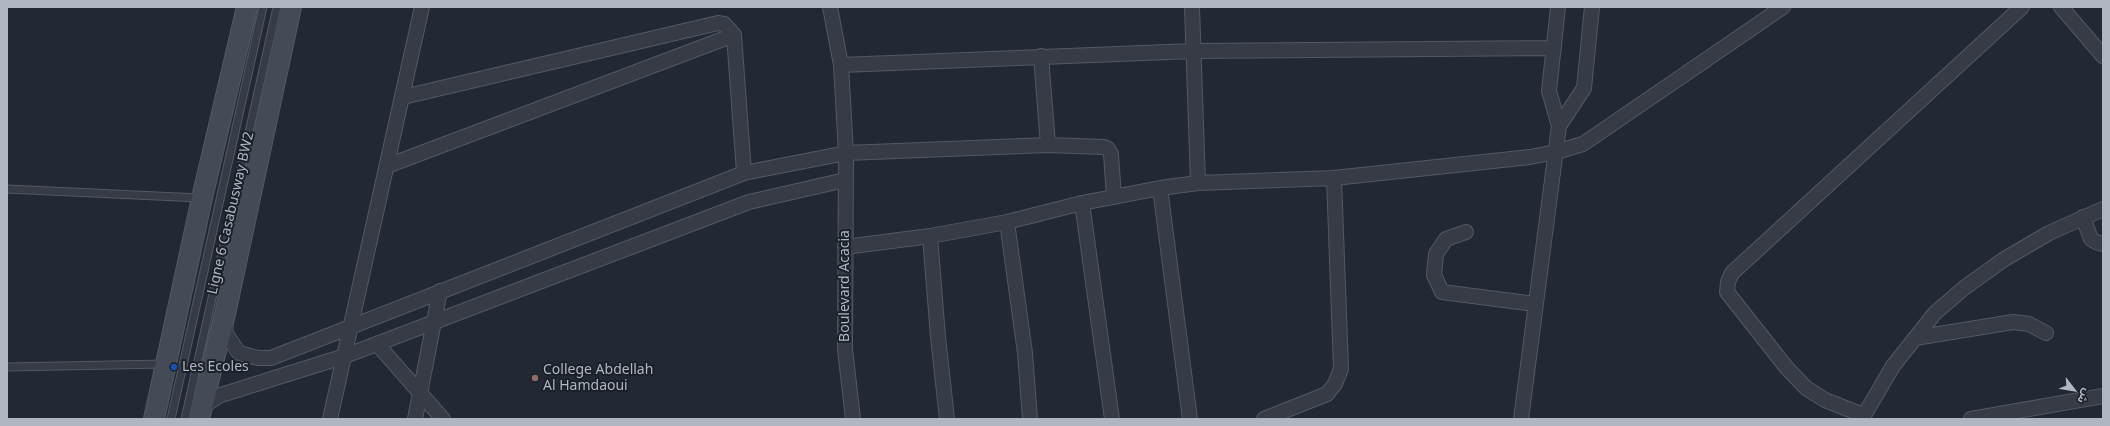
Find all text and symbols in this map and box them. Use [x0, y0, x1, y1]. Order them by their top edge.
street label: Ligne 6 Casabusway BW2 [204, 130, 258, 296]
street label: Boulevard Acacia [837, 230, 853, 342]
place label: Les Ecoles [182, 359, 249, 375]
marker: Les Ecoles [169, 362, 179, 372]
place label: College Abdellah Al Hamdaoui [543, 362, 653, 394]
north arrow [2054, 370, 2094, 410]
marker: College Abdellah Al Hamdaoui [530, 373, 540, 383]
text: ش [2074, 386, 2095, 407]

